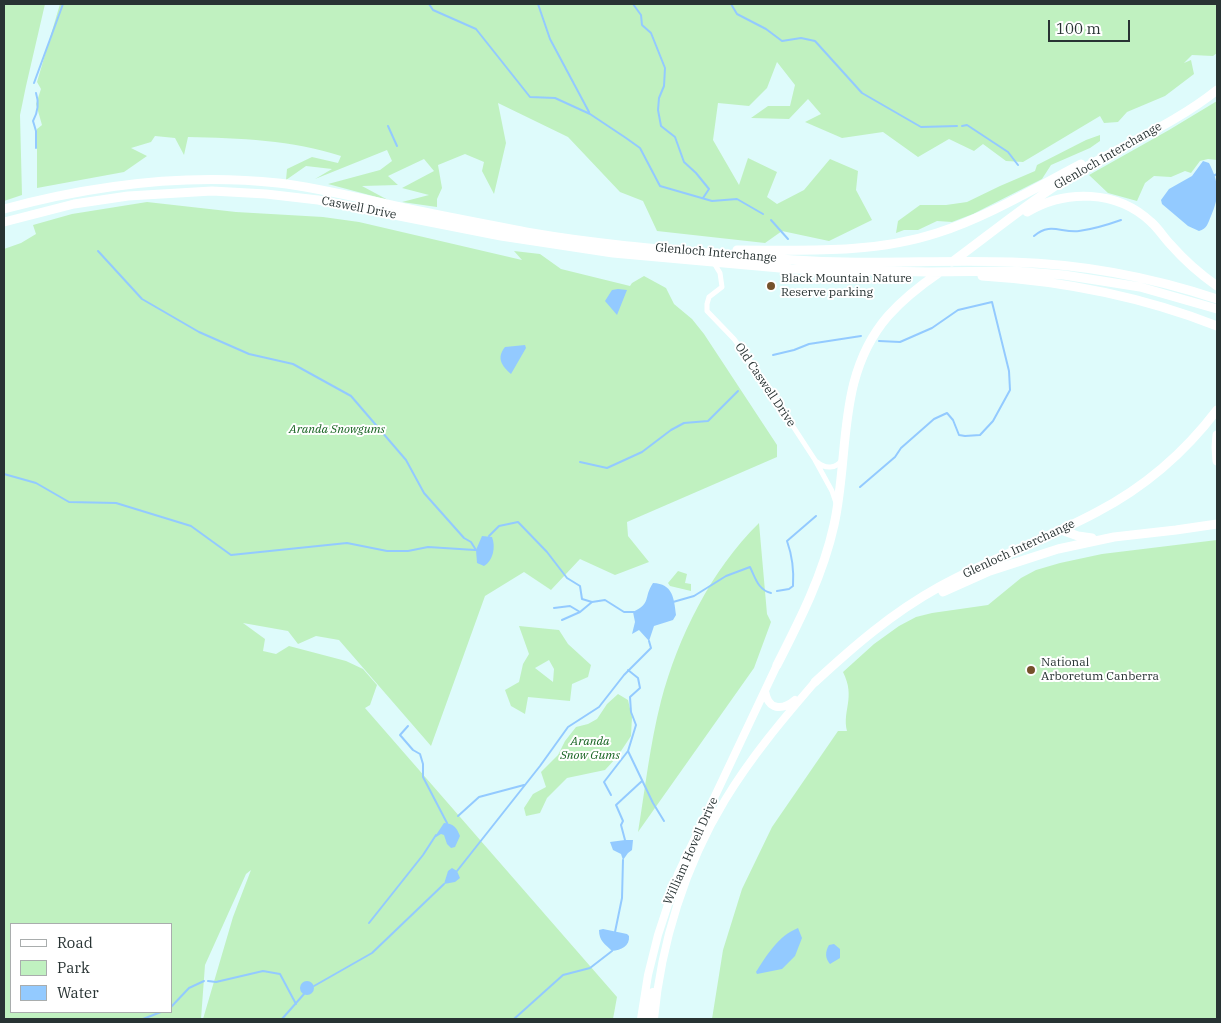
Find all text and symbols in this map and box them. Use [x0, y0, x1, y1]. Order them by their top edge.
scale bar [1051, 10, 1134, 42]
text: 100 m [1056, 19, 1101, 38]
street label: Glenloch Interchange [1052, 119, 1164, 193]
street label: Caswell Drive [320, 194, 398, 222]
street label: Glenloch Interchange [655, 241, 777, 265]
place label: Black Mountain Nature Reserve parking [781, 272, 912, 300]
marker: Black Mountain Nature Reserve parking [765, 280, 777, 292]
street label: Old Caswell Drive [732, 340, 798, 430]
park label: Aranda Snowgums [289, 423, 385, 437]
street label: Glenloch Interchange [961, 517, 1077, 581]
place label: National Arboretum Canberra [1041, 656, 1159, 684]
marker: National Arboretum Canberra [1025, 664, 1037, 676]
park label: Aranda Snow Gums [560, 735, 620, 763]
street label: William Hovell Drive [661, 795, 721, 907]
legend [10, 923, 172, 1013]
text: Road [57, 933, 93, 952]
text: Park [57, 958, 90, 977]
text: Water [57, 983, 99, 1002]

